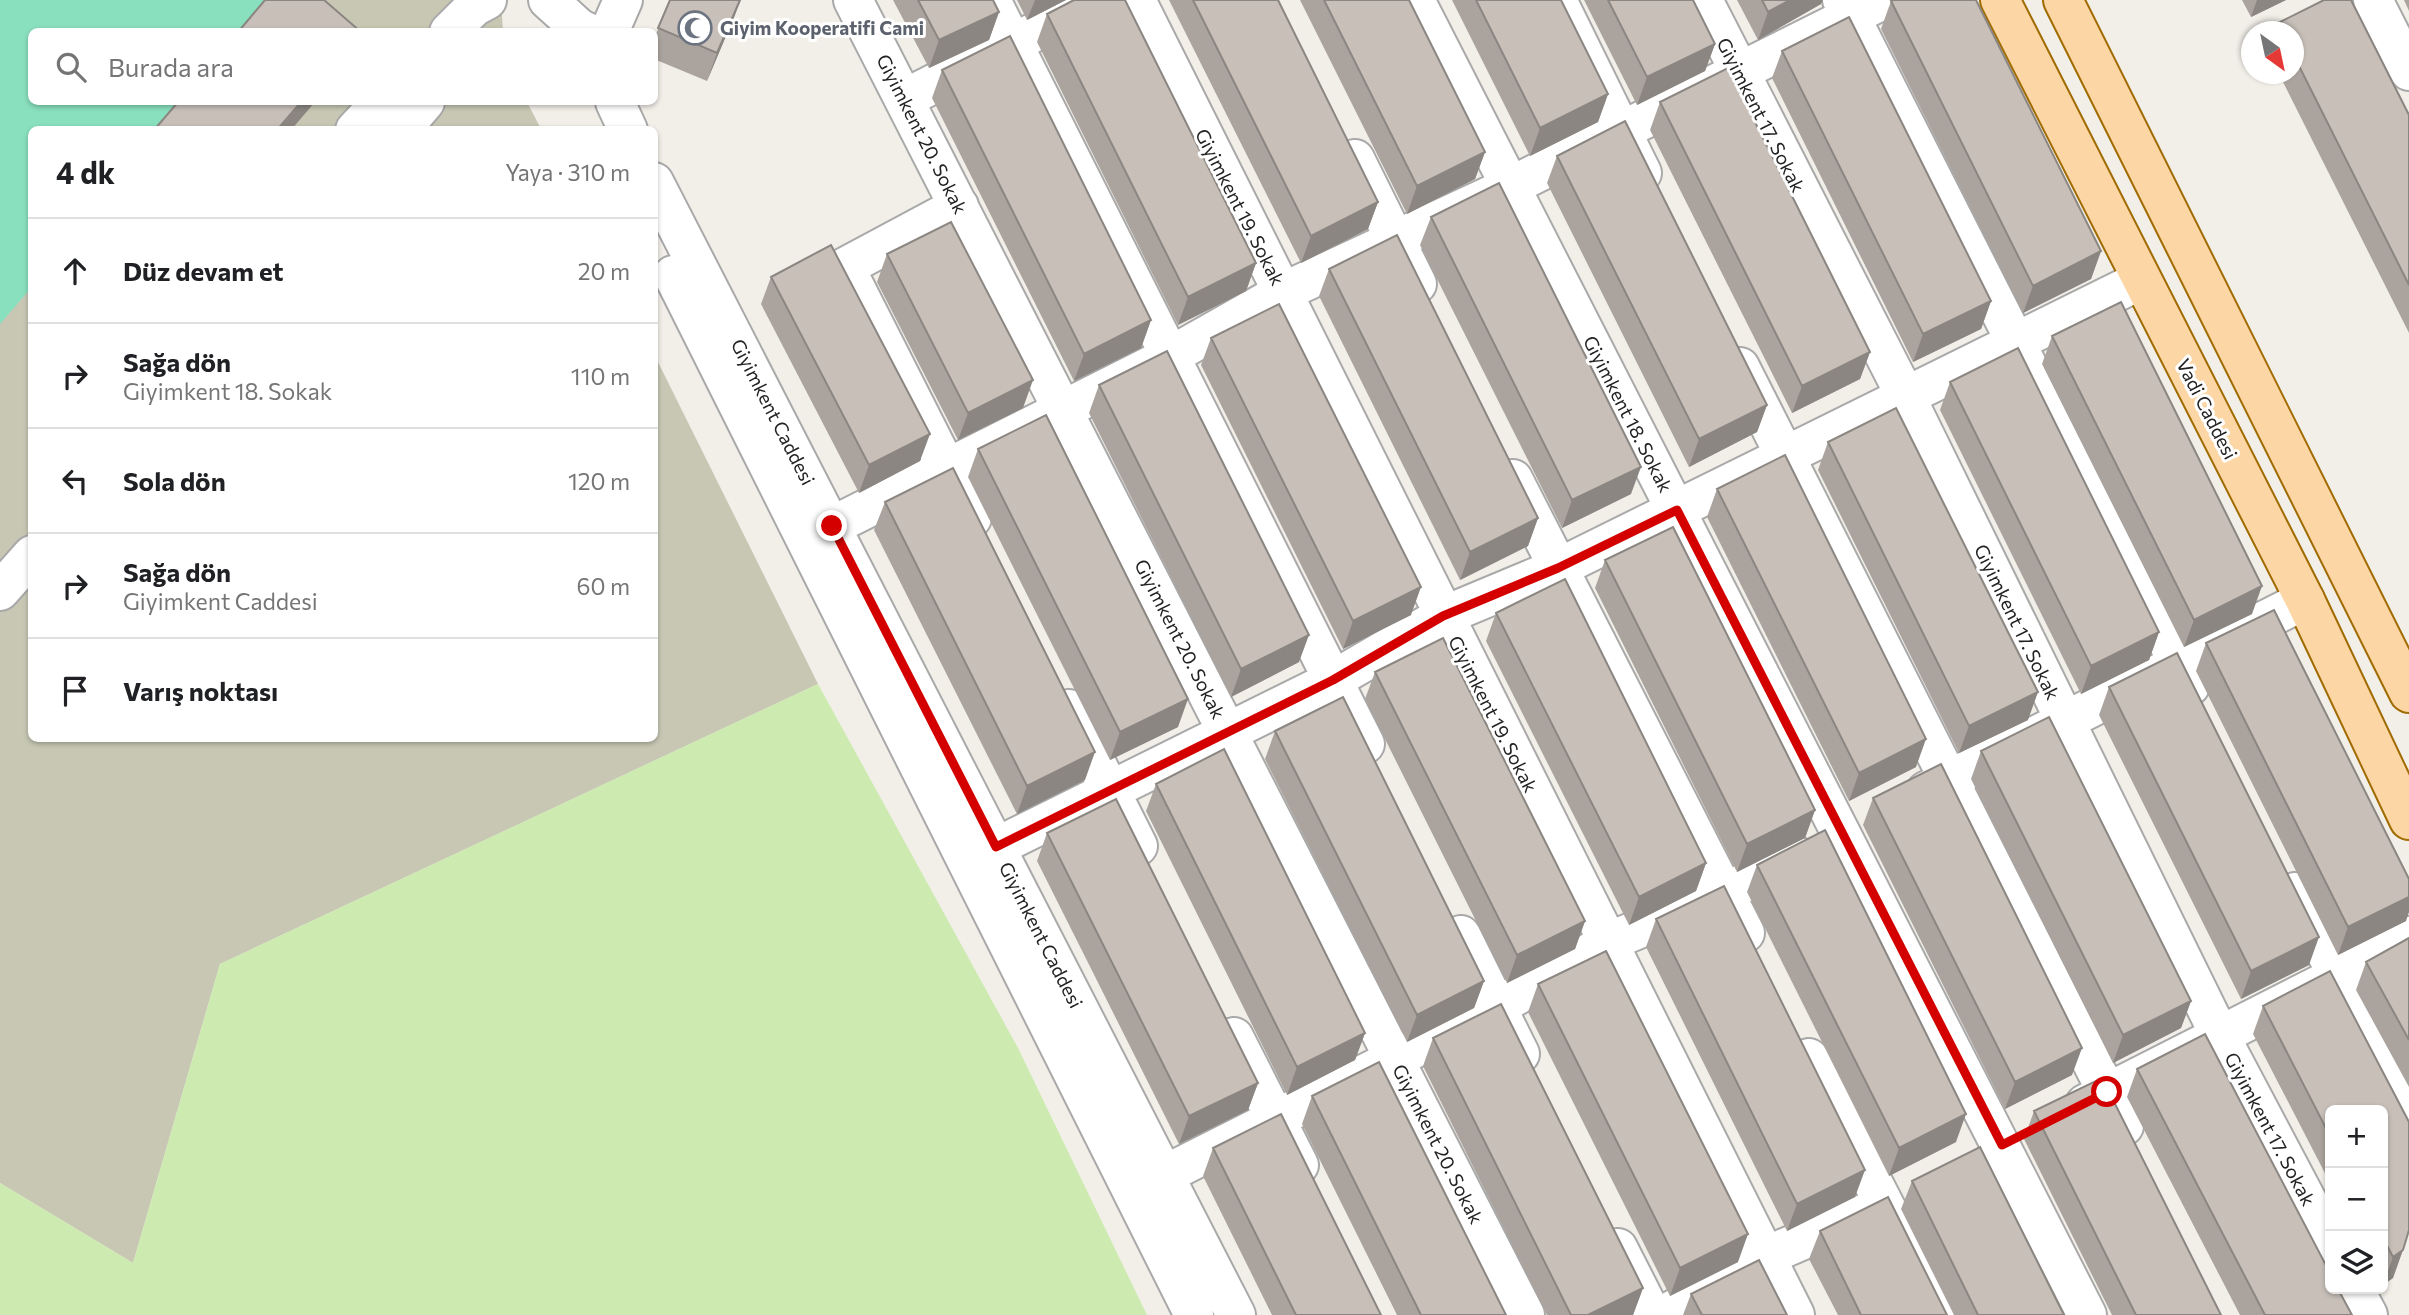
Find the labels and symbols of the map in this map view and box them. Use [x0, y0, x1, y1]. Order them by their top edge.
mosque icon: Giyim Kooperatifi Cami [676, 9, 714, 47]
place label: Giyim Kooperatifi Cami [720, 16, 924, 39]
north arrow [2241, 21, 2304, 84]
street label: Giyimkent 17. Sokak [1713, 34, 1810, 196]
street label: Giyimkent 20. Sokak [872, 50, 973, 217]
street label: Giyimkent 19. Sokak [1191, 125, 1290, 289]
street label: Giyimkent 18. Sokak [1579, 332, 1678, 496]
street label: Giyimkent Caddesi [727, 335, 820, 489]
street label: Vadi Caddesi [2172, 355, 2243, 463]
route end [816, 510, 847, 541]
street label: Giyimkent 17. Sokak [1970, 540, 2065, 703]
street label: Giyimkent 20. Sokak [1130, 555, 1231, 722]
street label: Giyimkent 19. Sokak [1444, 632, 1543, 796]
street label: Giyimkent Caddesi [995, 858, 1088, 1012]
street label: Giyimkent 17. Sokak [2220, 1048, 2321, 1209]
street label: Giyimkent 20. Sokak [1388, 1060, 1489, 1227]
route start [2091, 1076, 2122, 1107]

